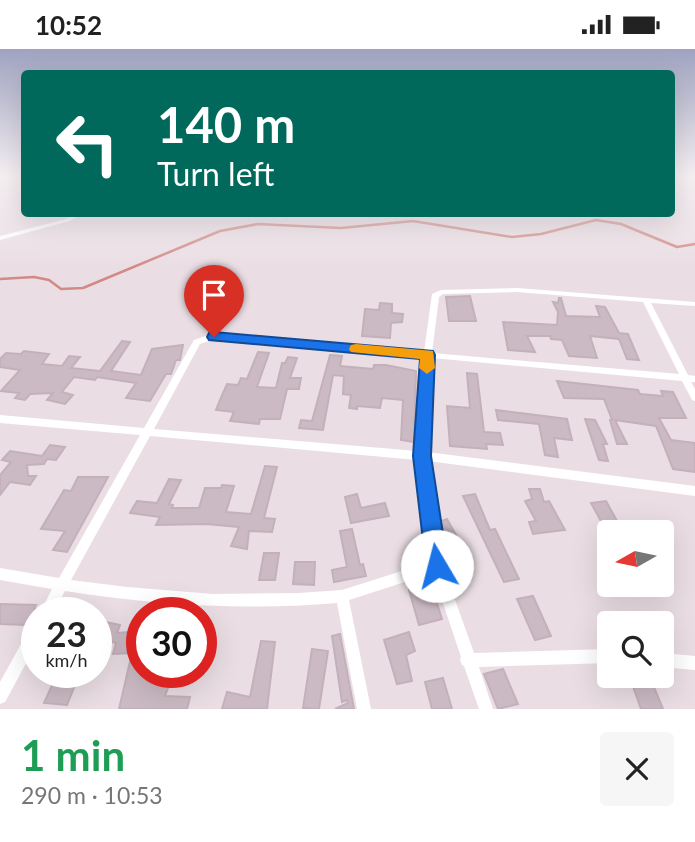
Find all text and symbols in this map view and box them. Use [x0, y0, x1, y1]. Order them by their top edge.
text: 10:52 [35, 9, 102, 41]
text: 140 m [157, 95, 295, 153]
icon: left [42, 98, 133, 189]
text: Turn left [157, 154, 274, 193]
pin [184, 265, 244, 337]
icon: arrive [195, 276, 233, 314]
north arrow [597, 520, 674, 597]
map controls [597, 520, 674, 688]
position arrow [400, 529, 474, 603]
speed limit sign: 30 [126, 597, 217, 688]
button: search [597, 611, 674, 688]
text: 23 [46, 612, 87, 654]
text: km/h [45, 649, 88, 671]
text: 1 min [21, 730, 125, 780]
button: close [600, 732, 674, 806]
text: 290 m · 10:53 [21, 781, 163, 809]

